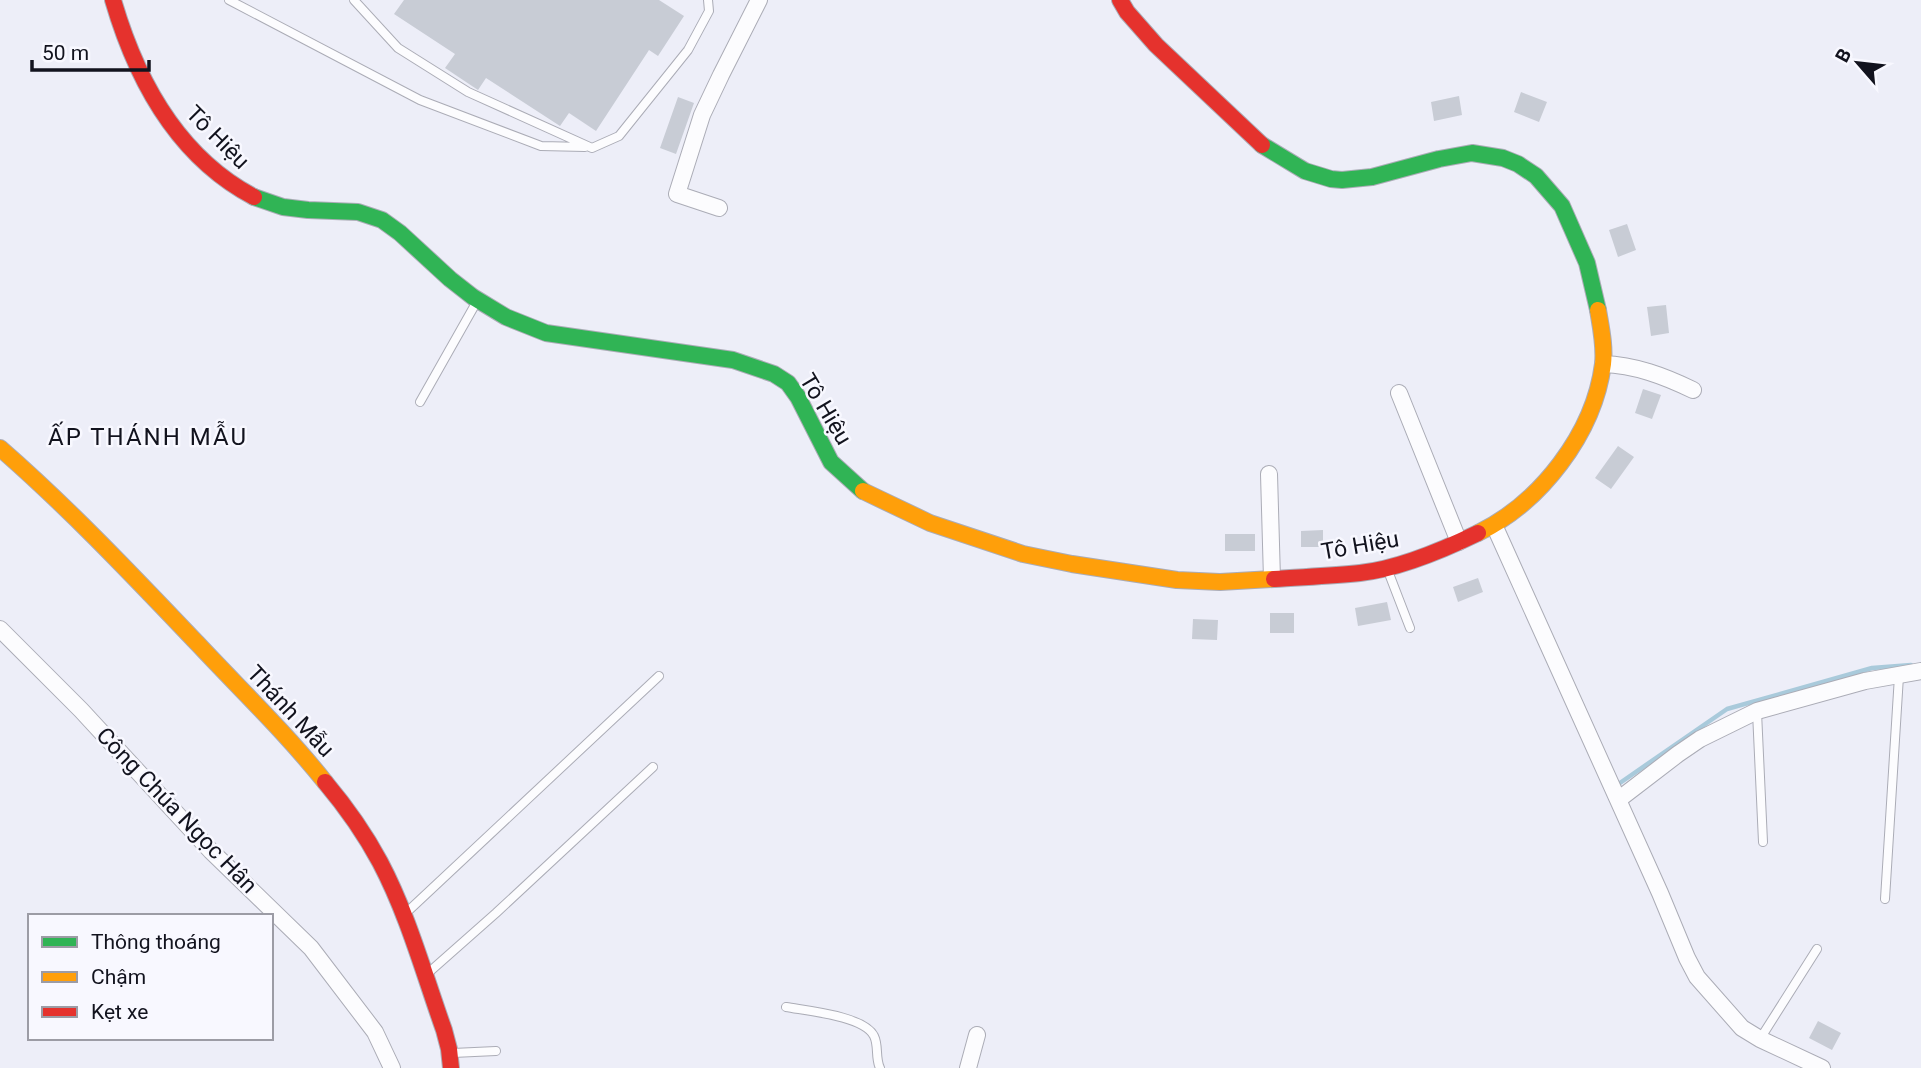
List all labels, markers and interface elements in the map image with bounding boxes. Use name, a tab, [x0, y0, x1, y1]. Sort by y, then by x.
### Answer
scale bar	[32, 28, 149, 72]
north arrow	[1823, 28, 1893, 98]
text: 50 m	[42, 41, 89, 65]
text: B	[1830, 44, 1856, 66]
street label: Tô Hiệu	[180, 100, 255, 175]
street label: Tô Hiệu	[794, 369, 857, 450]
district label: ẤP THÁNH MẪU	[48, 420, 248, 451]
street label: Tô Hiệu	[1319, 525, 1401, 566]
street label: Thánh Mẫu	[241, 660, 340, 763]
street label: Công Chúa Ngọc Hân	[91, 722, 263, 899]
legend	[28, 914, 273, 1040]
text: Thông thoáng	[91, 930, 221, 954]
text: Chậm	[91, 965, 146, 989]
text: Kẹt xe	[91, 1000, 148, 1024]

